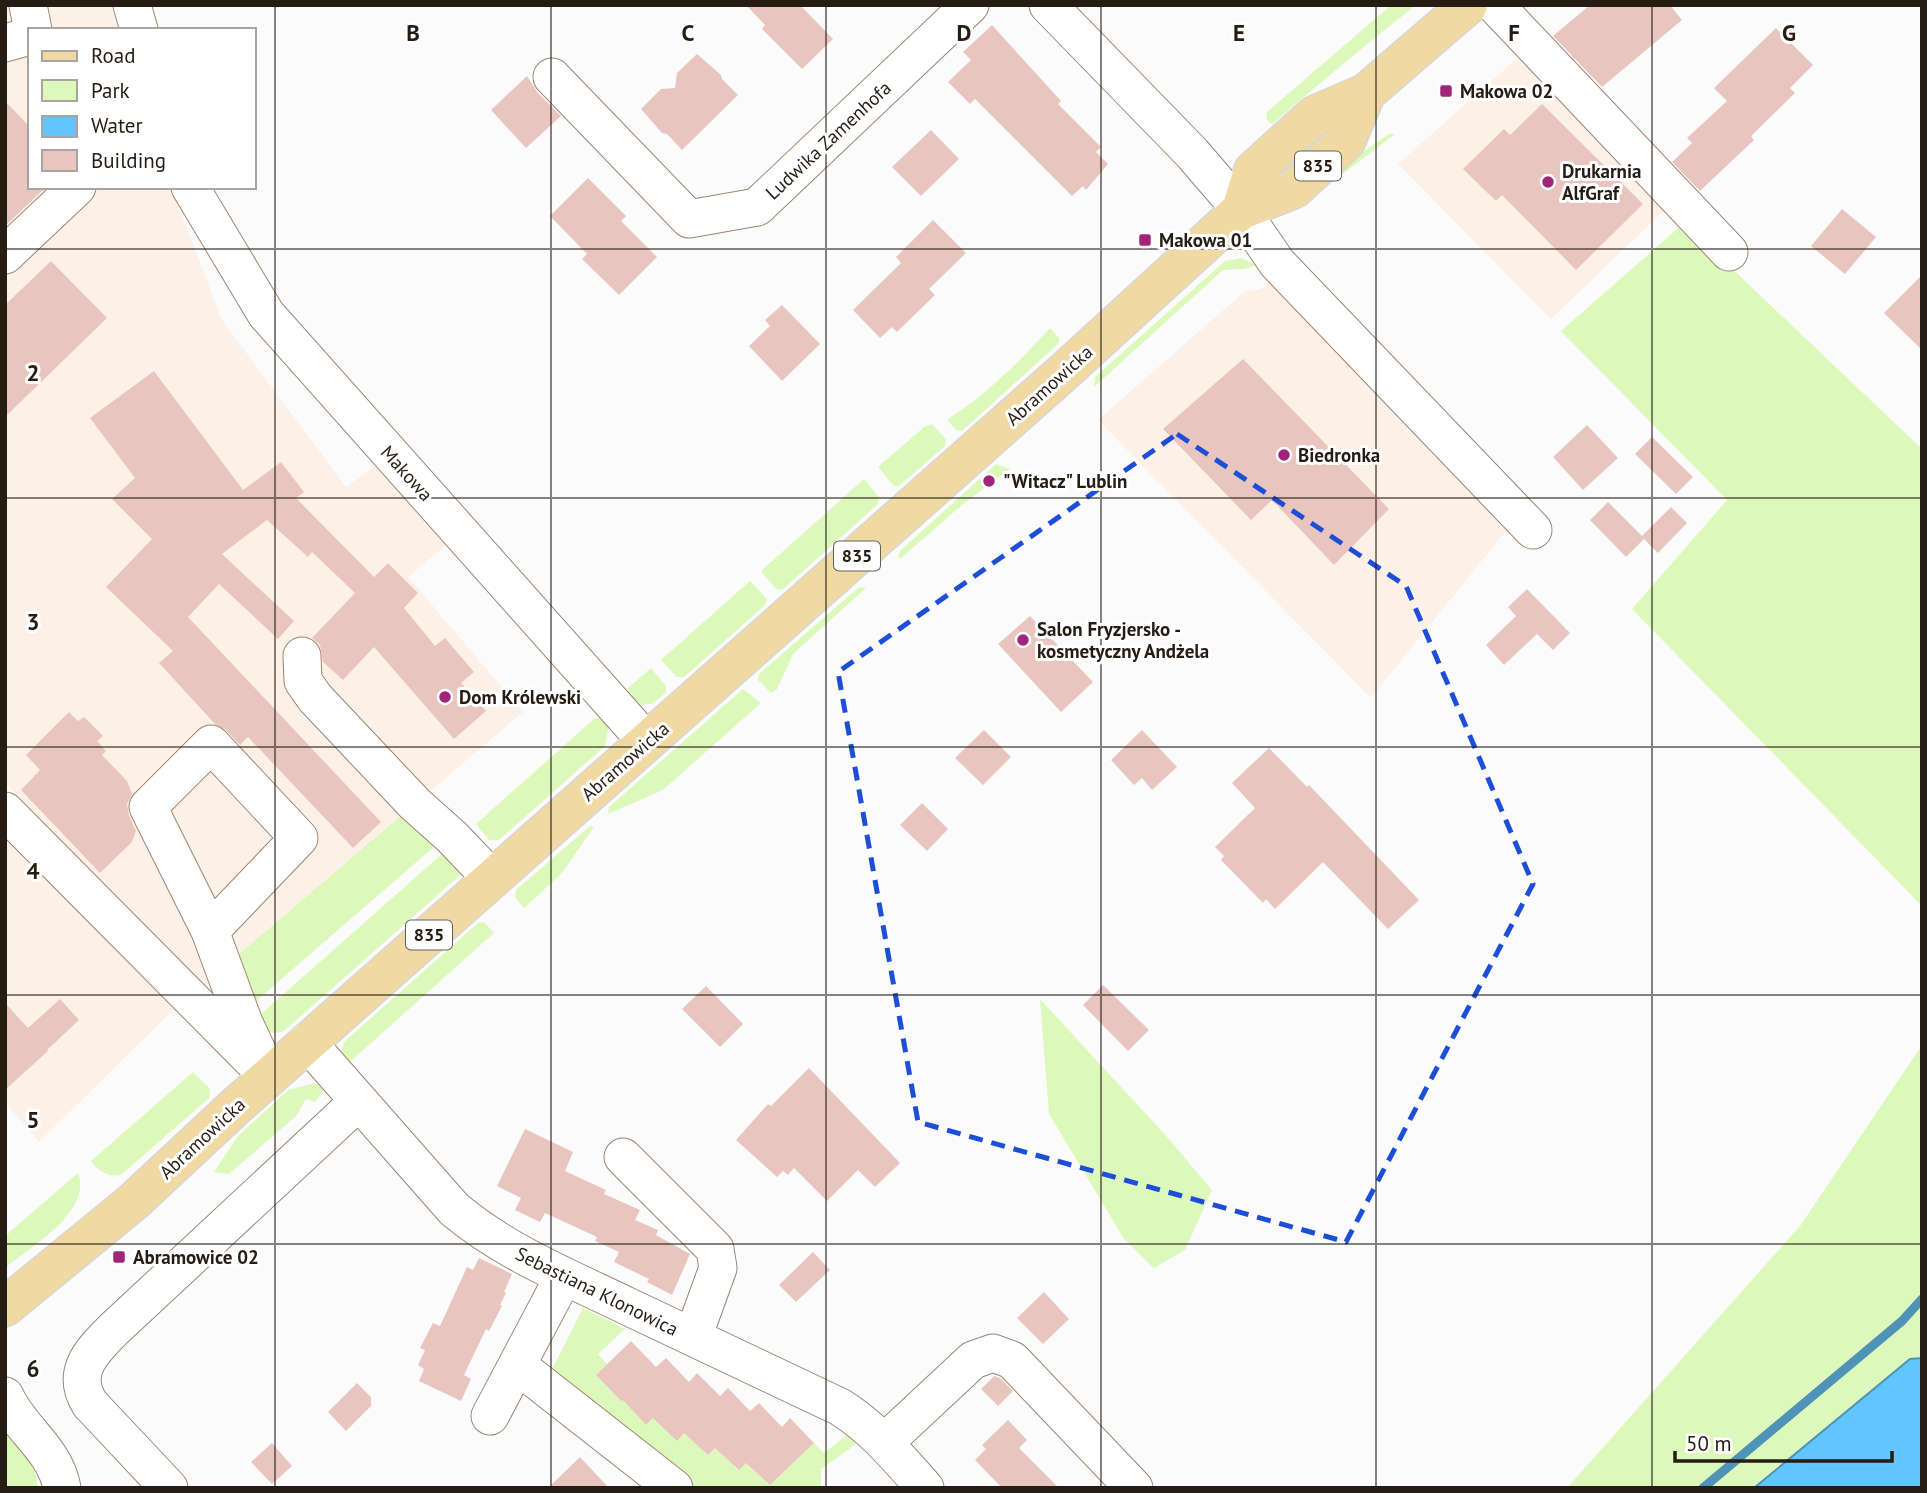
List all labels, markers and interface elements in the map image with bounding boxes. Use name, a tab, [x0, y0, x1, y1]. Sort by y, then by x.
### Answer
text: B	[406, 18, 420, 47]
text: C	[682, 18, 695, 47]
text: D	[957, 18, 971, 47]
text: E	[1233, 18, 1245, 47]
text: F	[1508, 18, 1520, 47]
text: G	[1782, 18, 1796, 47]
legend	[28, 28, 256, 189]
text: Road	[91, 42, 135, 69]
street label: Ludwika Zamenhofa	[760, 76, 896, 204]
text: Park	[91, 77, 130, 104]
place label: Makowa 02	[1460, 79, 1553, 103]
marker: Makowa 02	[1438, 83, 1454, 99]
text: Water	[91, 112, 143, 139]
text: Building	[91, 147, 166, 174]
road number: 835	[1295, 152, 1341, 181]
place label: Drukarnia AlfGraf	[1562, 159, 1642, 205]
marker: Drukarnia AlfGraf	[1540, 174, 1556, 190]
place label: Makowa 01	[1159, 228, 1252, 252]
marker: Makowa 01	[1137, 232, 1153, 248]
street label: Abramowicka	[1001, 340, 1097, 430]
text: 2	[26, 358, 40, 387]
street label: Makowa	[376, 440, 438, 506]
place label: Biedronka	[1298, 443, 1380, 467]
marker: Biedronka	[1276, 447, 1292, 463]
place label: "Witacz" Lublin	[1003, 469, 1127, 493]
marker: "Witacz" Lublin	[981, 473, 997, 489]
road number: 835	[834, 542, 880, 570]
text: 3	[26, 607, 40, 636]
place label: Salon Fryzjersko - kosmetyczny Andżela	[1037, 617, 1209, 663]
marker: Salon Fryzjersko - kosmetyczny Andżela	[1015, 632, 1031, 648]
place label: Dom Królewski	[459, 685, 581, 709]
marker: Dom Królewski	[437, 689, 453, 705]
street label: Abramowicka	[576, 716, 674, 806]
text: 4	[26, 856, 40, 885]
road number: 835	[406, 920, 452, 950]
street label: Abramowicka	[154, 1092, 250, 1184]
text: 5	[26, 1105, 40, 1134]
street label: Sebastiana Klonowica	[512, 1241, 682, 1341]
place label: Abramowice 02	[133, 1245, 259, 1269]
marker: Abramowice 02	[111, 1249, 127, 1265]
text: 6	[26, 1354, 40, 1383]
scale bar	[1675, 1420, 1892, 1464]
text: 50 m	[1686, 1430, 1732, 1457]

